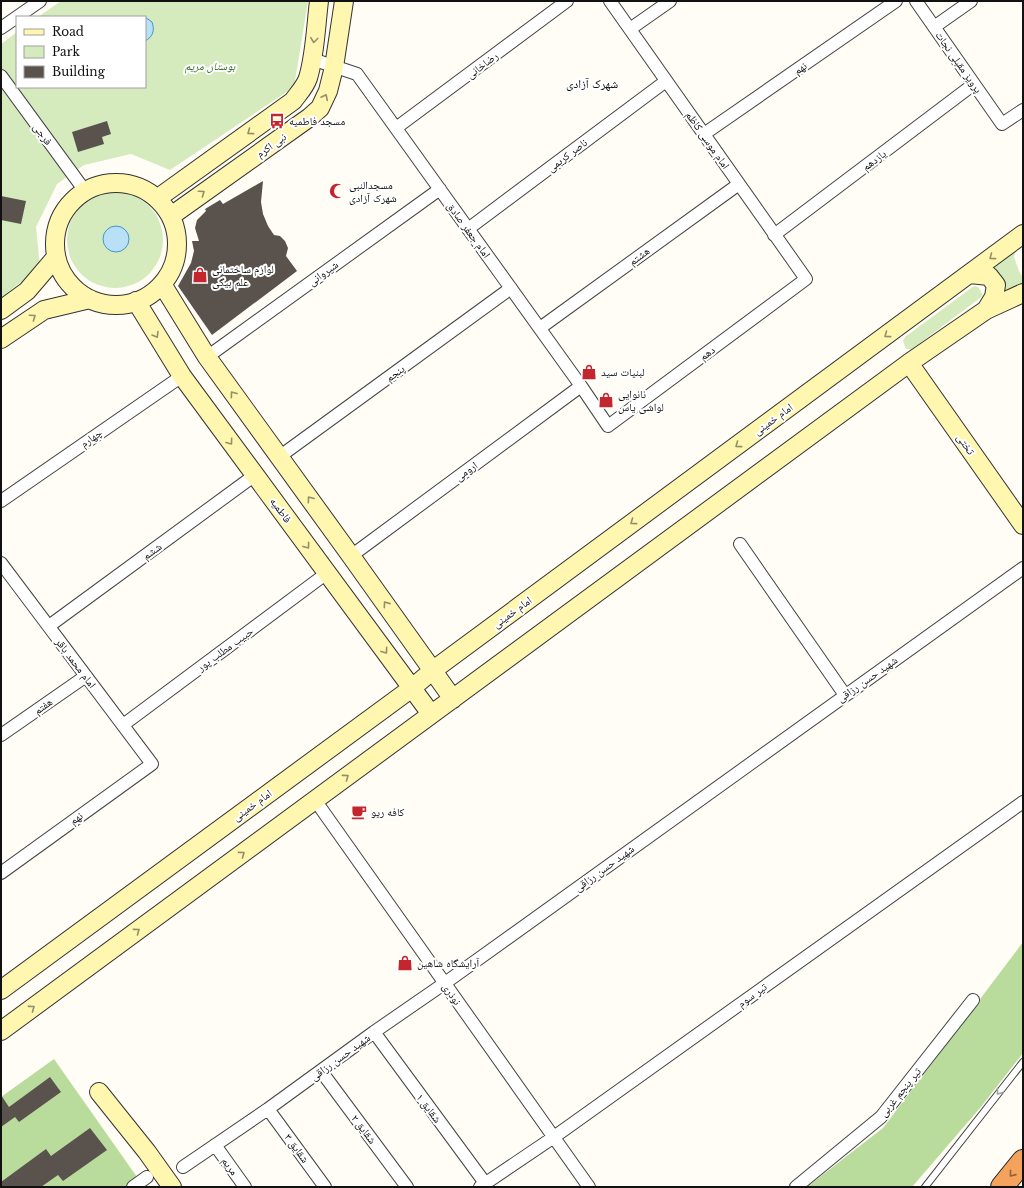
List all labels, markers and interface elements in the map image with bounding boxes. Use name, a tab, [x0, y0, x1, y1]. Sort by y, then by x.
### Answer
legend	[16, 16, 146, 88]
text: Road	[52, 24, 84, 39]
street label: پرویز مقبلی نجات	[932, 28, 986, 96]
one-way arrow	[310, 37, 319, 43]
text: Park	[52, 44, 80, 59]
street label: رضاخانی	[463, 49, 501, 81]
park label: بوستان مریم	[185, 59, 236, 74]
street label: نهم	[791, 59, 810, 78]
text: Building	[52, 64, 106, 79]
district label: شهرک آزادی	[566, 76, 618, 91]
one-way arrow	[321, 93, 328, 101]
street label: امام موسی کاظم	[682, 108, 733, 172]
bus stop icon: مسجد فاطمیه	[268, 112, 286, 130]
place label: مسجد فاطمیه	[289, 114, 345, 128]
street label: فرجی	[30, 120, 56, 148]
one-way arrow	[247, 127, 254, 134]
street label: نبی اکرم	[253, 130, 289, 160]
street label: ناصر کریمی	[544, 135, 590, 175]
street label: یازدهم	[859, 146, 890, 174]
place label: مسجدالنبی شهرک آزادی	[349, 178, 397, 205]
mosque icon: مسجدالنبی شهرک آزادی	[328, 182, 346, 200]
one-way arrow	[198, 191, 205, 198]
street label: امام جعفر صادق	[444, 199, 494, 261]
street label: هشتم	[626, 243, 653, 269]
one-way arrow	[989, 252, 996, 259]
street label: شیروانی	[305, 257, 341, 289]
place label: لوازم ساختمانی علم بیگی	[212, 262, 274, 290]
shop icon: لوازم ساختمانی علم بیگی	[191, 266, 209, 284]
one-way arrow	[29, 314, 36, 322]
one-way arrow	[885, 330, 892, 337]
one-way arrow	[152, 331, 159, 338]
street label: دهم	[696, 342, 719, 364]
street label: پنجم	[383, 361, 408, 385]
shop icon: لبنیات سید	[580, 363, 598, 381]
place label: لبنیات سید	[601, 365, 645, 379]
place label: نانوایی لواشی یاس	[618, 387, 664, 414]
one-way arrow	[231, 391, 238, 398]
shop icon: نانوایی لواشی یاس	[597, 391, 615, 409]
street label: امام خمینی	[751, 400, 795, 438]
street label: چهارم	[77, 425, 105, 451]
street label: تختی	[954, 431, 979, 458]
one-way arrow	[225, 437, 232, 444]
one-way arrow	[735, 440, 742, 447]
street label: ارومی	[452, 458, 480, 484]
street label: فاطمیه	[267, 495, 295, 526]
one-way arrow	[307, 496, 314, 503]
one-way arrow	[630, 517, 637, 525]
street label: ششم	[140, 539, 165, 563]
one-way arrow	[303, 542, 310, 549]
street label: امام خمینی	[490, 593, 534, 631]
one-way arrow	[384, 602, 391, 609]
street label: حبیب مطلب پور	[193, 624, 256, 675]
street label: امام محمد باقر	[52, 634, 99, 691]
one-way arrow	[380, 646, 387, 653]
street label: شهید حسن رزاقی	[834, 653, 900, 705]
street label: هفتم	[31, 694, 56, 718]
one-way arrow	[342, 775, 349, 782]
street label: امام خمینی	[230, 786, 274, 824]
cafe icon: کافه ریو	[350, 803, 368, 821]
place label: کافه ریو	[371, 805, 405, 819]
street label: نهم	[67, 809, 86, 828]
street label: شهید حسن رزاقی	[571, 841, 637, 895]
one-way arrow	[237, 852, 244, 859]
one-way arrow	[133, 928, 140, 936]
shop icon: آرایشگاه شاهین	[396, 954, 414, 972]
place label: آرایشگاه شاهین	[417, 956, 479, 970]
street label: تیر سوم	[734, 979, 770, 1010]
street label: نوذری	[439, 980, 465, 1008]
one-way arrow	[28, 1006, 35, 1013]
street label: شهید حسن رزاقی	[307, 1030, 373, 1084]
street label: تیر پنجم غربی	[876, 1064, 925, 1120]
one-way arrow	[997, 1088, 1004, 1095]
street label: شقایق ۱	[413, 1091, 445, 1125]
street label: شقایق ۲	[348, 1112, 380, 1146]
street label: شقایق ۳	[282, 1130, 312, 1166]
street label: مریم	[218, 1154, 241, 1178]
one-way arrow	[1010, 1169, 1017, 1176]

